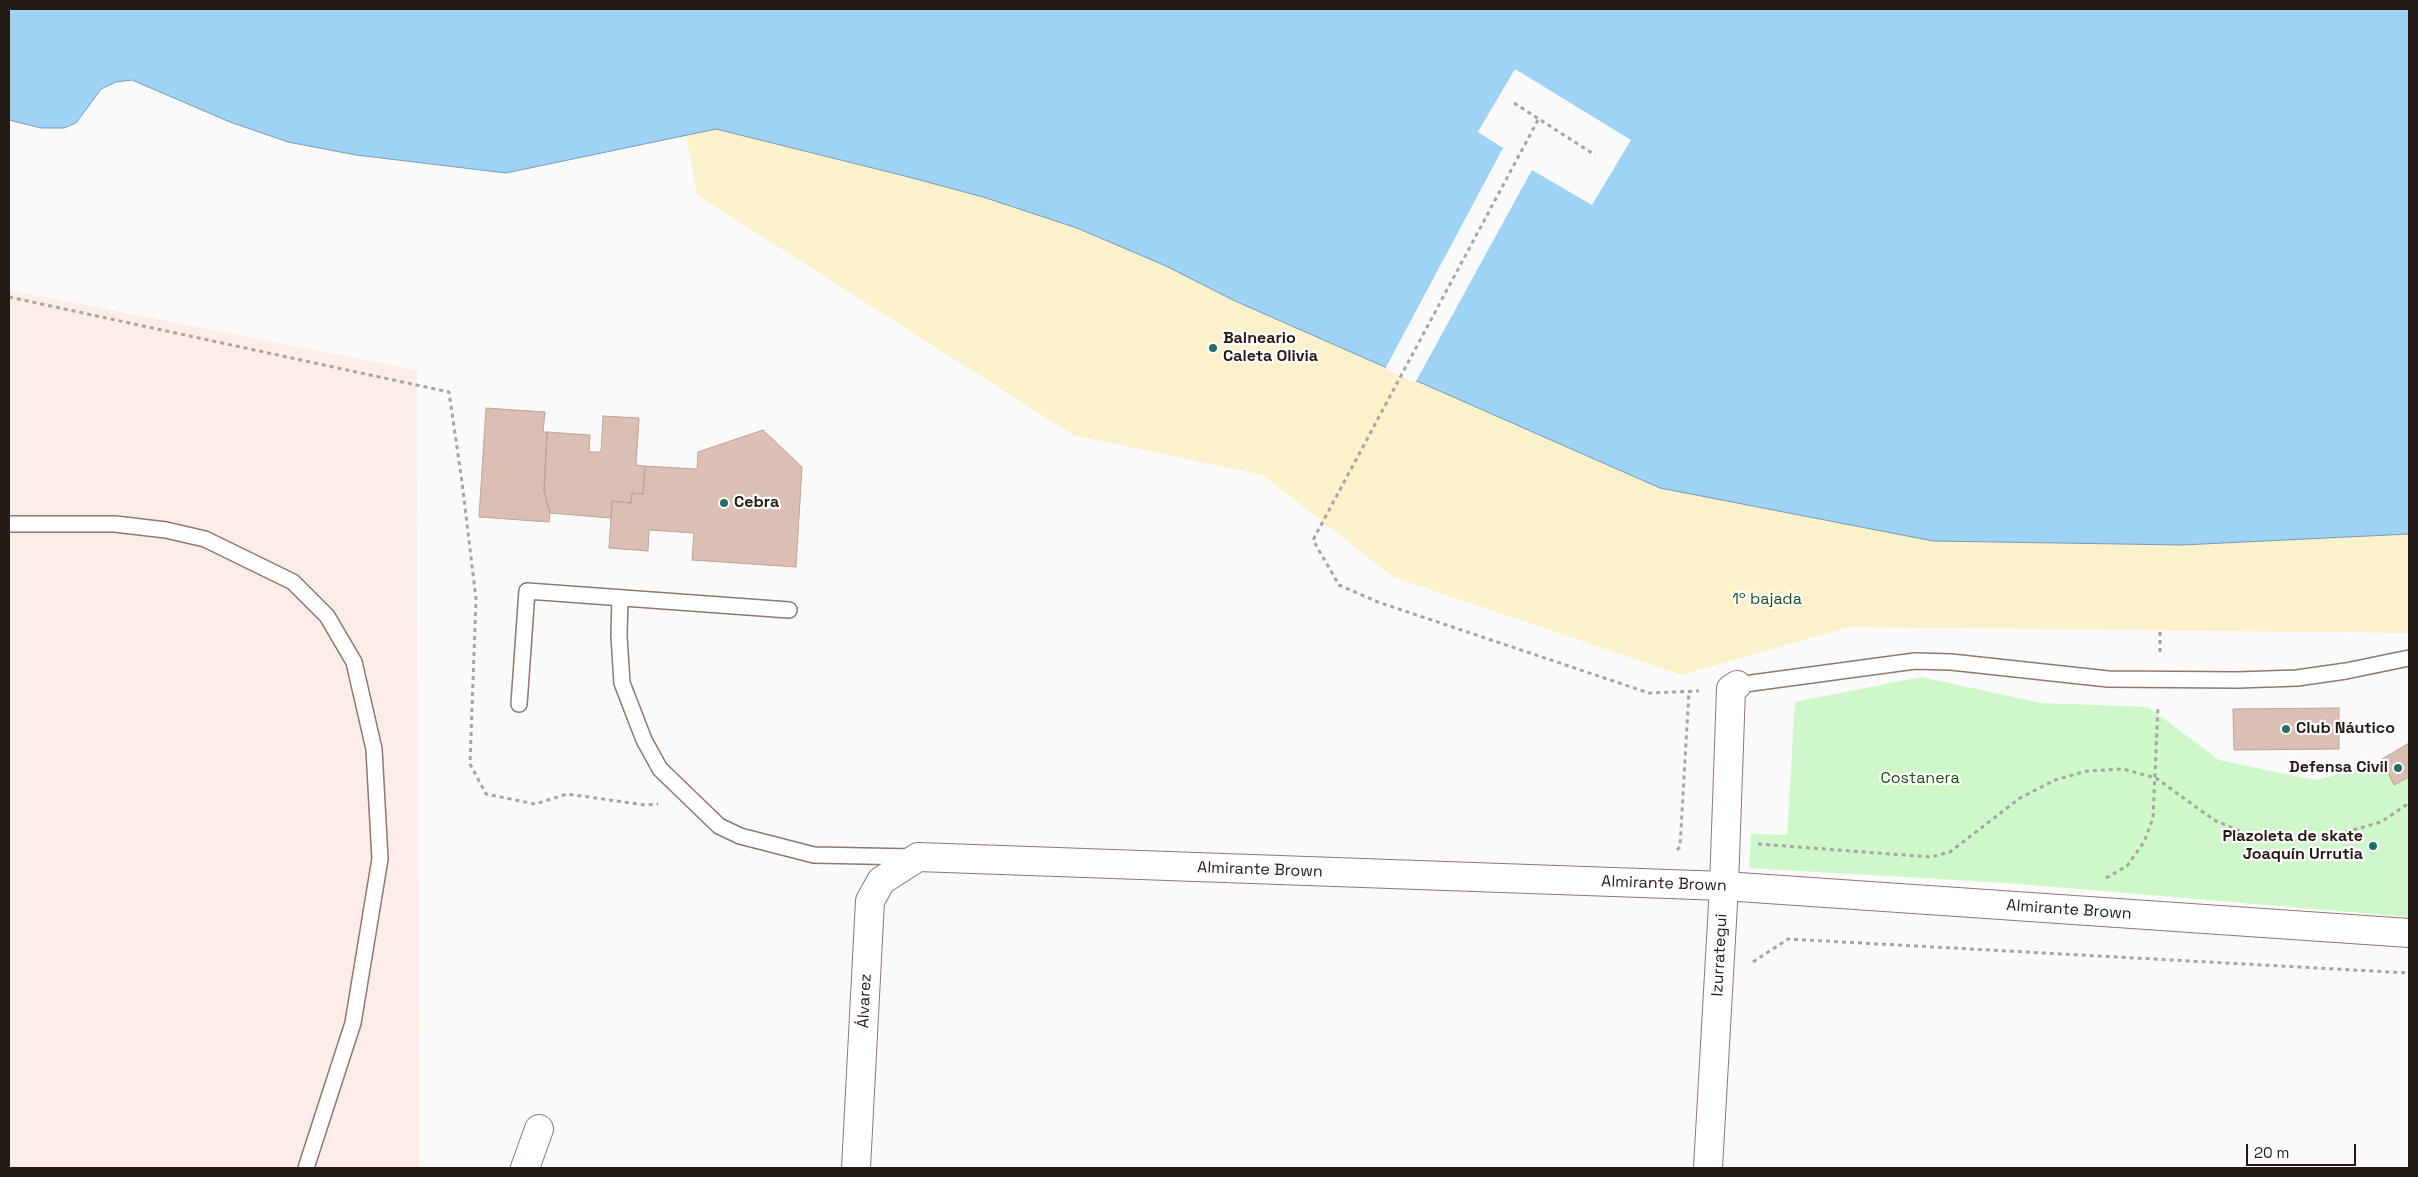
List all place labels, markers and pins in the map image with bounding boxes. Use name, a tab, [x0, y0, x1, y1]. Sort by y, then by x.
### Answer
place label: Balneario Caleta Olivia	[1223, 329, 1318, 367]
marker: Balneario Caleta Olivia	[1207, 342, 1219, 354]
place label: Cebra	[734, 493, 779, 513]
marker: Cebra	[718, 497, 730, 509]
place label: Club Náutico	[2296, 719, 2395, 739]
marker: Club Náutico	[2280, 723, 2292, 735]
place label: Defensa Civil	[2289, 758, 2388, 778]
marker: Defensa Civil	[2392, 762, 2404, 774]
place label: Plazoleta de skate Joaquín Urrutia	[2222, 827, 2363, 865]
marker: Plazoleta de skate Joaquín Urrutia	[2367, 840, 2379, 852]

